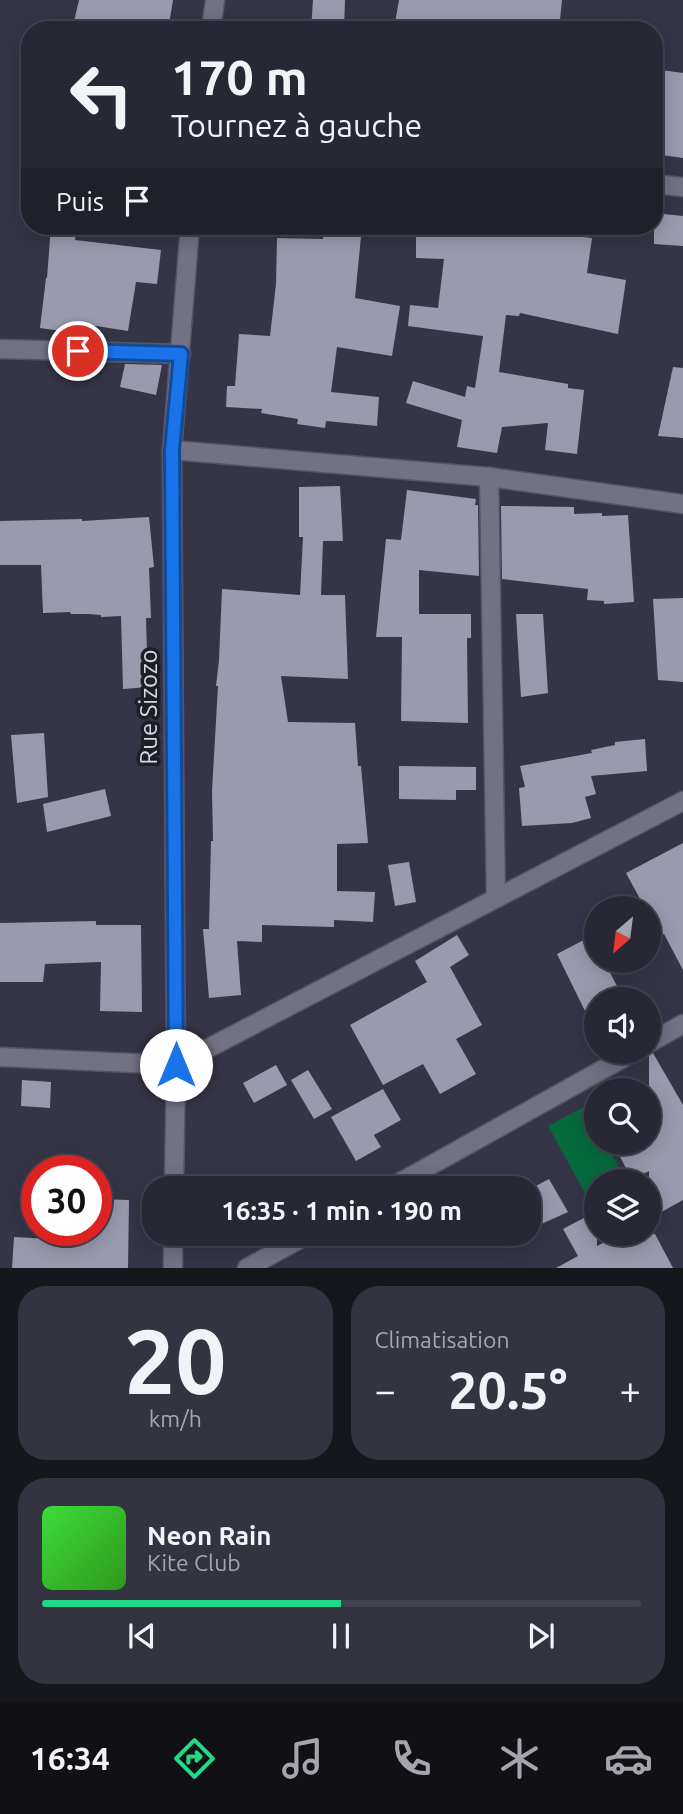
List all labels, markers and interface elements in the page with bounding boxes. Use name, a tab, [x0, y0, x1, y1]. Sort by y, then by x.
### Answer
icon: left	[56, 49, 147, 140]
text: 170 m	[171, 49, 308, 104]
text: Tournez à gauche	[171, 107, 422, 143]
icon: arrive	[118, 182, 156, 220]
text: Puis	[56, 187, 104, 216]
pin	[48, 321, 108, 381]
icon: arrive	[59, 332, 97, 370]
street label: Rue Sizozo	[135, 649, 162, 765]
north arrow	[584, 896, 662, 973]
map controls	[584, 896, 661, 1246]
button: sound	[584, 987, 661, 1064]
position arrow	[139, 1028, 213, 1102]
button: search	[584, 1078, 661, 1155]
speed limit sign: 30	[21, 1155, 112, 1246]
button: layers	[584, 1169, 661, 1246]
text: 16:35 · 1 min · 190 m	[221, 1196, 462, 1225]
text: 20	[124, 1309, 227, 1411]
text: Climatisation	[375, 1327, 510, 1352]
text: 20.5°	[448, 1361, 567, 1419]
text: −	[375, 1369, 396, 1411]
text: +	[620, 1369, 641, 1411]
text: km/h	[149, 1406, 202, 1431]
text: Neon Rain	[147, 1521, 272, 1550]
text: Kite Club	[147, 1550, 241, 1575]
icon: previous	[123, 1617, 161, 1655]
icon: pause	[322, 1617, 360, 1655]
icon: next	[522, 1617, 560, 1655]
icon: directions	[170, 1734, 219, 1783]
icon: music	[278, 1734, 327, 1783]
icon: phone	[387, 1734, 436, 1783]
icon: climate	[495, 1734, 544, 1783]
icon: car	[604, 1734, 653, 1783]
text: 16:34	[30, 1740, 110, 1776]

